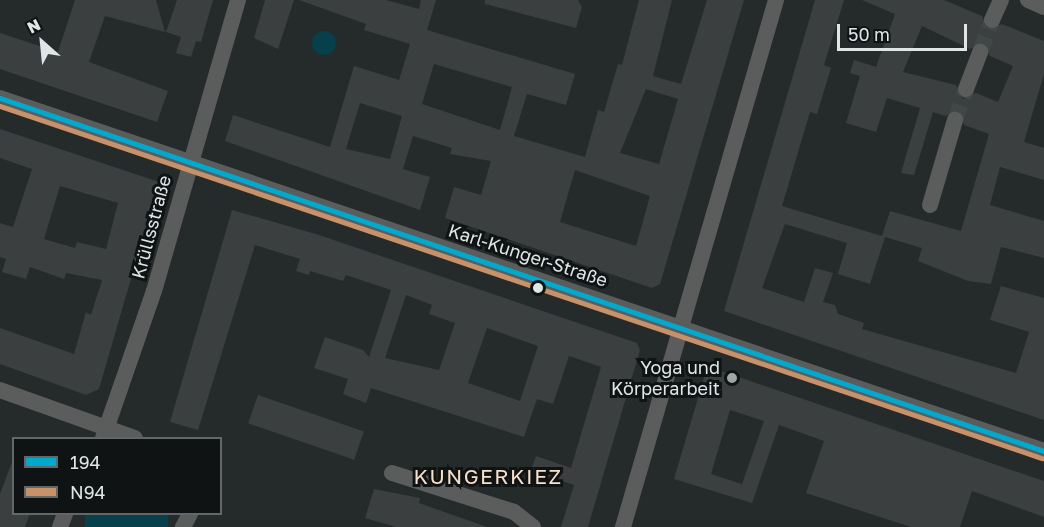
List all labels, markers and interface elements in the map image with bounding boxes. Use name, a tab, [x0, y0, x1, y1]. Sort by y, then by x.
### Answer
north arrow	[12, 12, 72, 72]
scale bar	[840, 12, 970, 50]
text: N	[24, 14, 44, 38]
text: 50 m	[848, 23, 890, 45]
street label: Krüllsstraße	[127, 173, 175, 281]
street label: Karl-Kunger-Straße	[446, 219, 610, 291]
unlabelled marker	[532, 282, 544, 294]
place label: Yoga und Körperarbeit	[611, 357, 720, 400]
marker: Yoga und Körperarbeit	[725, 371, 739, 385]
legend	[12, 437, 222, 515]
text: 194	[70, 451, 101, 473]
district label: KUNGERKIEZ	[413, 463, 563, 489]
text: N94	[70, 481, 106, 503]

